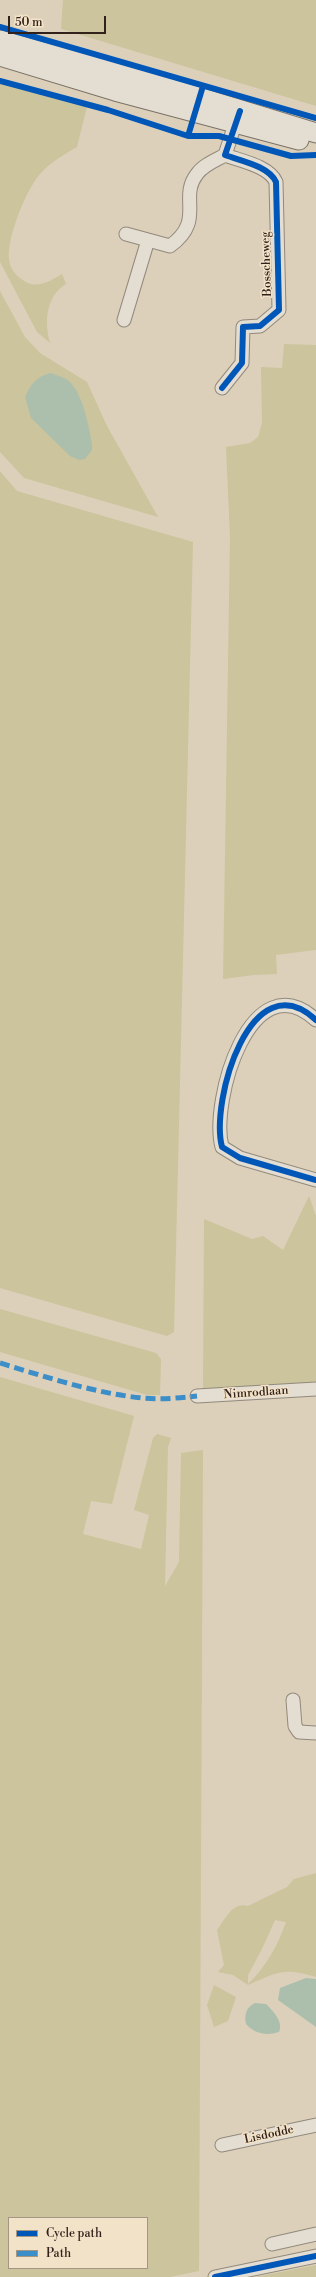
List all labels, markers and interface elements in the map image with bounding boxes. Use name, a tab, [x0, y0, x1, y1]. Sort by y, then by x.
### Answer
scale bar	[10, 8, 108, 34]
text: 50 m	[15, 15, 43, 30]
street label: Bosscheweg	[259, 231, 275, 297]
street label: Nimrodlaan	[223, 1384, 289, 1402]
street label: Lisdodde	[243, 2123, 295, 2147]
legend	[8, 2217, 148, 2269]
text: Cycle path	[46, 2226, 102, 2241]
text: Path	[46, 2246, 71, 2261]

